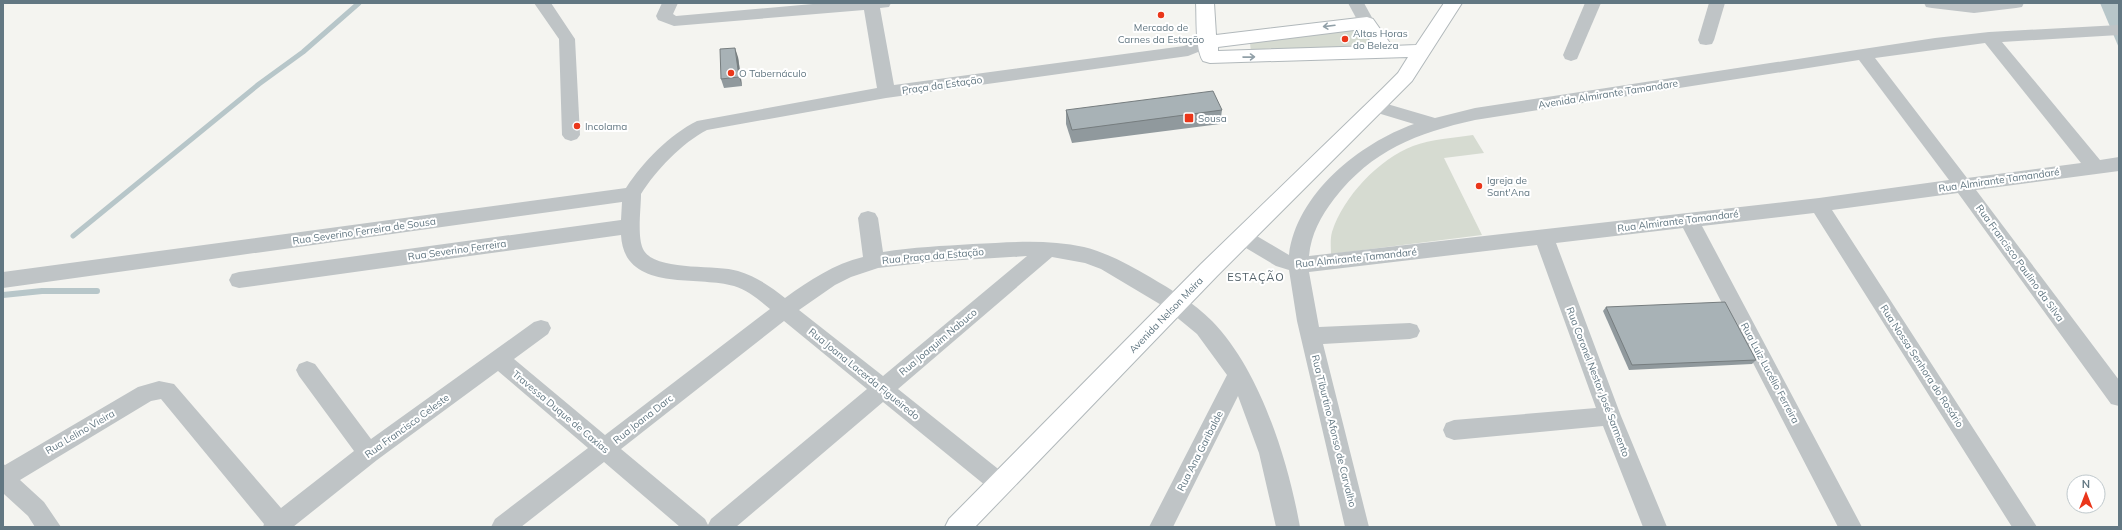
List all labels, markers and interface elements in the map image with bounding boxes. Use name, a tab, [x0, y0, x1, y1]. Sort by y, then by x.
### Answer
marker: Mercado de Carnes da Estação	[1156, 10, 1166, 20]
place label: Mercado de Carnes da Estação	[1118, 21, 1205, 46]
one-way arrow	[1323, 22, 1336, 30]
place label: Altas Horas do Beleza	[1353, 27, 1408, 52]
marker: Altas Horas do Beleza	[1340, 34, 1350, 44]
one-way arrow	[1242, 53, 1255, 61]
place label: O Tabernáculo	[739, 67, 807, 80]
marker: O Tabernáculo	[726, 68, 736, 78]
street label: Praça da Estação	[901, 73, 983, 97]
street label: Avenida Almirante Tamandare	[1537, 77, 1679, 111]
marker: Sousa	[1183, 112, 1195, 124]
place label: Sousa	[1198, 112, 1227, 125]
place label: Incolama	[585, 120, 627, 133]
marker: Incolama	[572, 121, 582, 131]
street label: Rua Almirante Tamandaré	[1938, 165, 2060, 195]
place label: Igreja de Sant'Ana	[1487, 174, 1530, 199]
marker: Igreja de Sant'Ana	[1474, 181, 1484, 191]
street label: Rua Francisco Paulino da Silva	[1973, 202, 2067, 324]
street label: Rua Almirante Tamandaré	[1617, 207, 1739, 235]
street label: Rua Severino Ferreira de Sousa	[292, 215, 436, 247]
street label: Rua Severino Ferreira	[407, 237, 507, 263]
street label: Rua Praça da Estação	[881, 245, 985, 267]
street label: Rua Almirante Tamandaré	[1295, 245, 1417, 271]
district label: ESTAÇÃO	[1227, 270, 1285, 284]
street label: Avenida Nelson Meira	[1126, 274, 1206, 356]
street label: Rua Nossa Senhora do Rosário	[1877, 302, 1967, 430]
street label: Rua Joaquim Nabuco	[896, 305, 980, 378]
street label: Rua Coronel Nestor José Sarmento	[1563, 305, 1633, 459]
street label: Rua Luiz Lucélio Ferreira	[1738, 320, 1802, 426]
street label: Rua Joana Lacerda Figueiredo	[806, 325, 922, 423]
street label: Rua Tiburtino Afonso de Carvalho	[1309, 353, 1359, 509]
street label: Travessa Duque de Caxias	[510, 368, 612, 456]
street label: Rua Francisco Celeste	[362, 391, 452, 461]
street label: Rua Joana Darc	[610, 391, 676, 447]
street label: Rua Lelino Vieira	[43, 407, 117, 457]
street label: Rua Ana Garibalde	[1174, 409, 1226, 493]
north arrow	[2066, 474, 2106, 514]
text: N	[2082, 477, 2090, 491]

